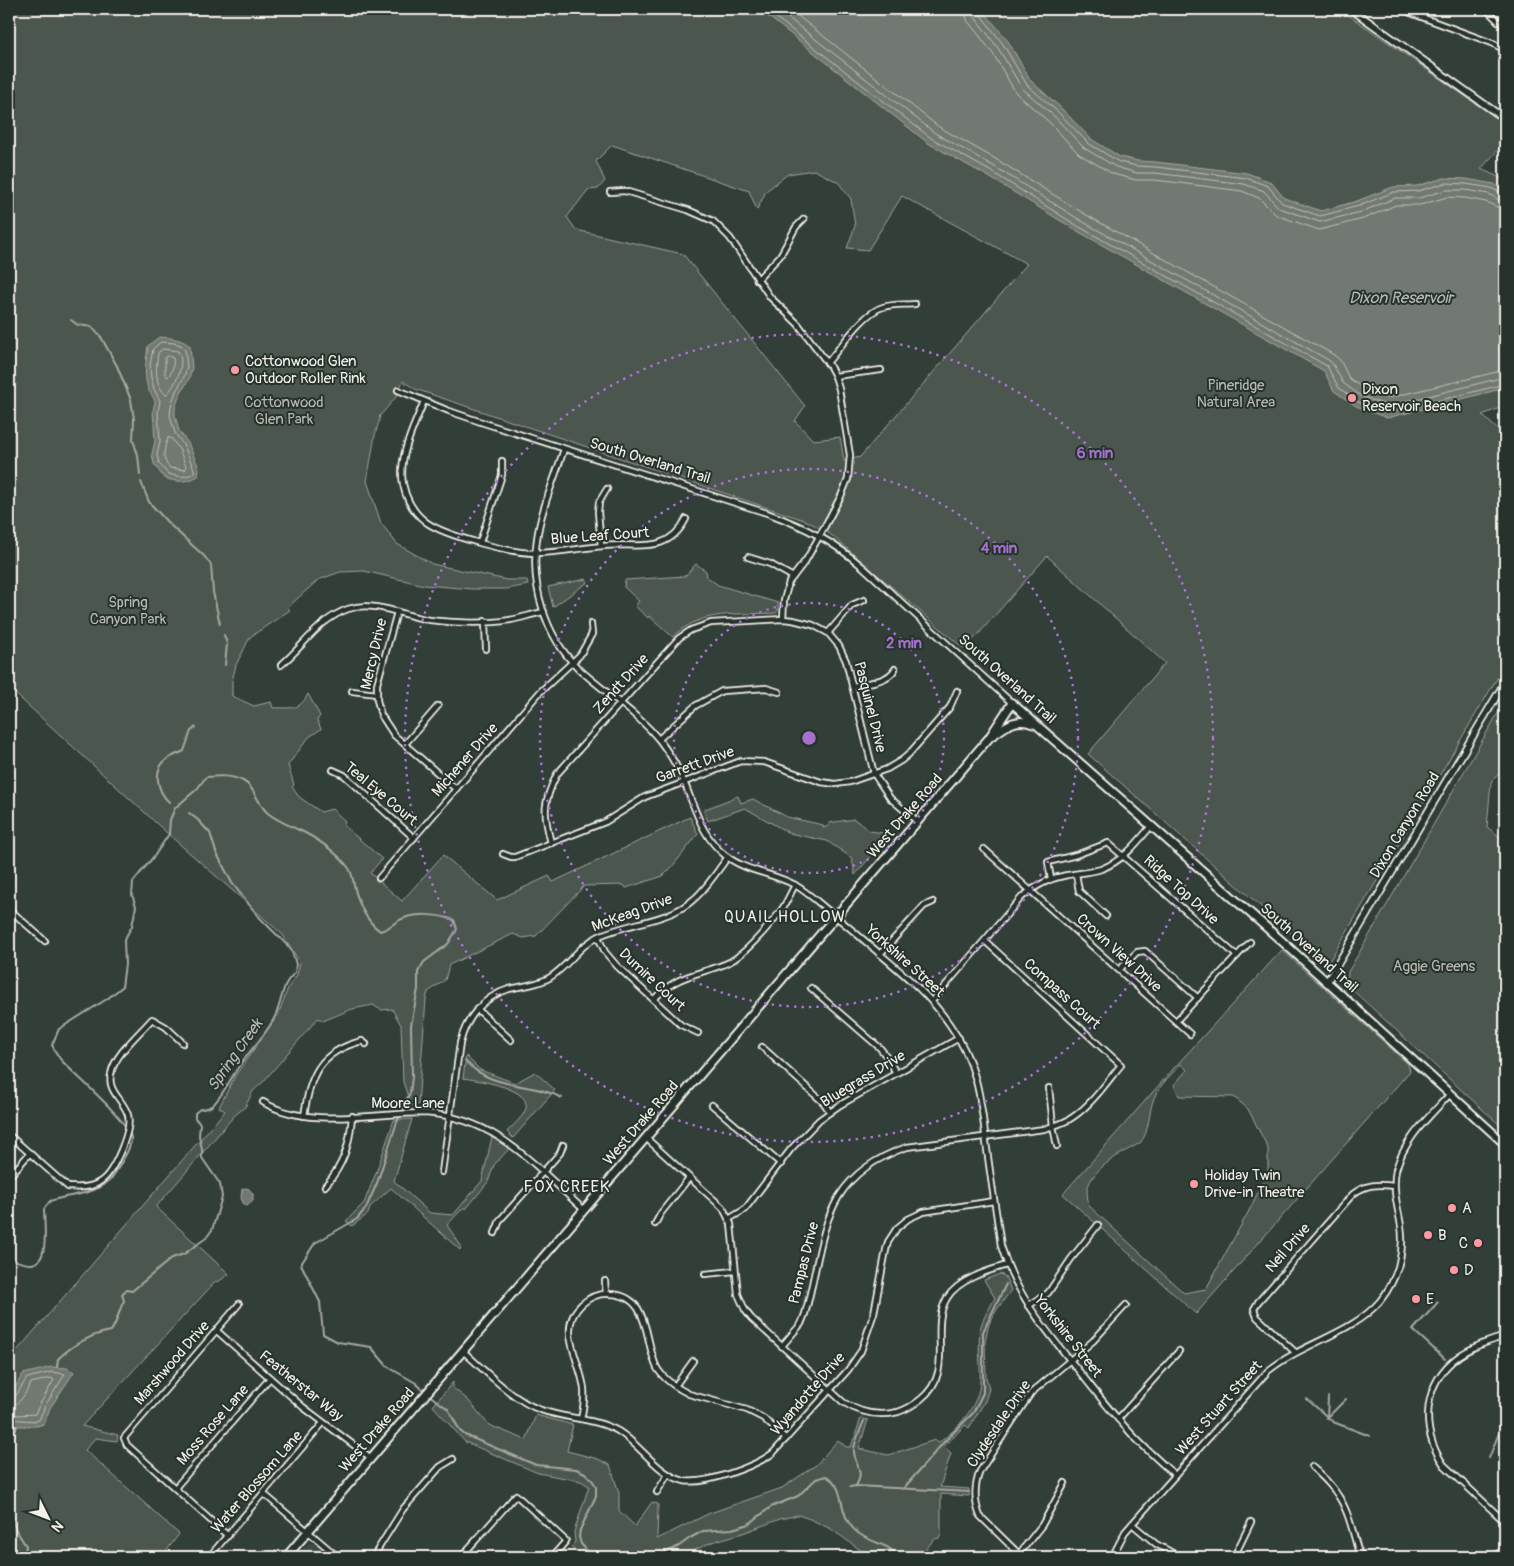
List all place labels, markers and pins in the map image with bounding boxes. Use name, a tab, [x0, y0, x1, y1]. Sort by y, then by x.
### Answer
place label: Cottonwood Glen Outdoor Roller Rink	[245, 352, 366, 388]
marker: Cottonwood Glen Outdoor Roller Rink	[229, 364, 241, 376]
place label: Dixon Reservoir Beach	[1362, 380, 1461, 416]
marker: Dixon Reservoir Beach	[1346, 392, 1358, 404]
centre of rings	[800, 729, 818, 747]
place label: Holiday Twin Drive-in Theatre	[1204, 1166, 1305, 1202]
marker: Holiday Twin Drive-in Theatre	[1188, 1178, 1200, 1190]
place label: A	[1462, 1199, 1472, 1218]
marker: A	[1446, 1202, 1458, 1214]
place label: B	[1438, 1226, 1447, 1245]
marker: B	[1422, 1229, 1434, 1241]
place label: C	[1459, 1234, 1468, 1253]
marker: C	[1472, 1237, 1484, 1249]
place label: D	[1464, 1261, 1473, 1280]
marker: D	[1448, 1264, 1460, 1276]
place label: E	[1426, 1290, 1434, 1309]
marker: E	[1410, 1293, 1422, 1305]

